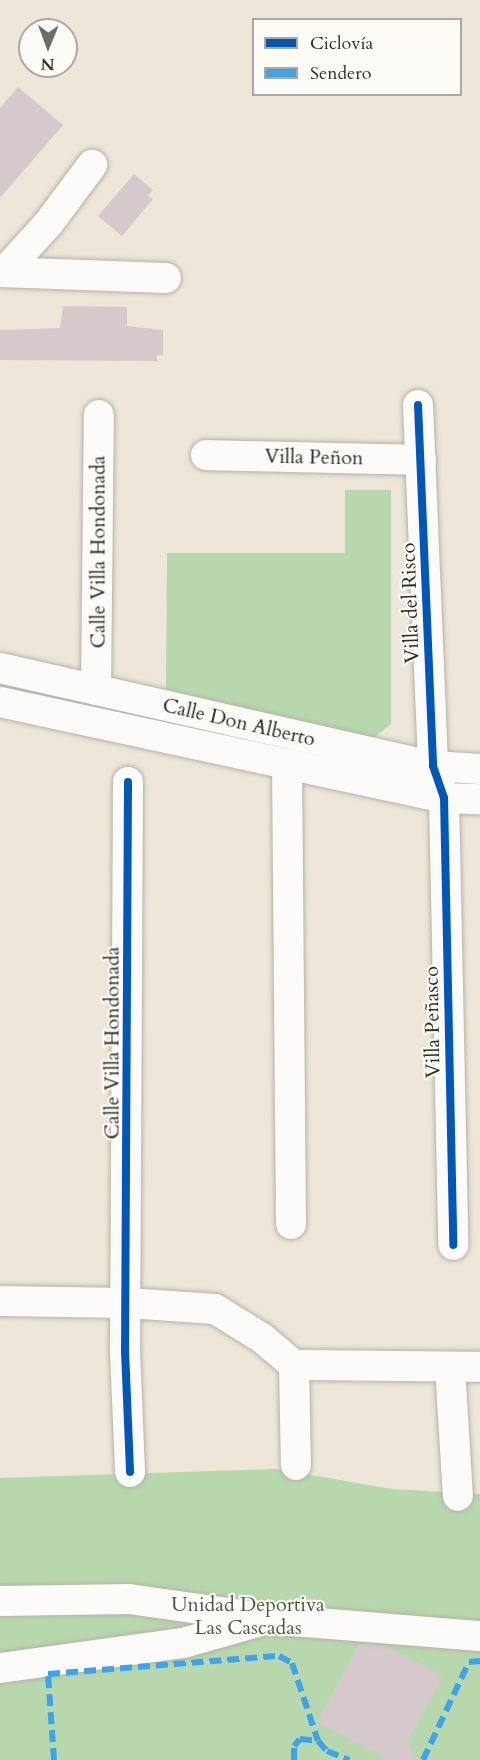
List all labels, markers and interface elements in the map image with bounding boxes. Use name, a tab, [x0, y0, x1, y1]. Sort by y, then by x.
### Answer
north arrow	[18, 18, 78, 78]
legend	[252, 18, 462, 96]
text: Ciclovía	[310, 31, 373, 56]
text: N	[41, 53, 55, 75]
text: Sendero	[310, 61, 371, 86]
street label: Villa Peñon	[264, 444, 364, 470]
street label: Calle Villa Hondonada	[86, 456, 110, 648]
street label: Villa del Risco	[396, 542, 424, 664]
street label: Calle Don Alberto	[160, 693, 318, 751]
street label: Calle Villa Hondonada	[100, 947, 124, 1139]
street label: Villa Peñasco	[419, 966, 445, 1078]
park label: Unidad Deportiva Las Cascadas	[171, 1592, 325, 1639]

